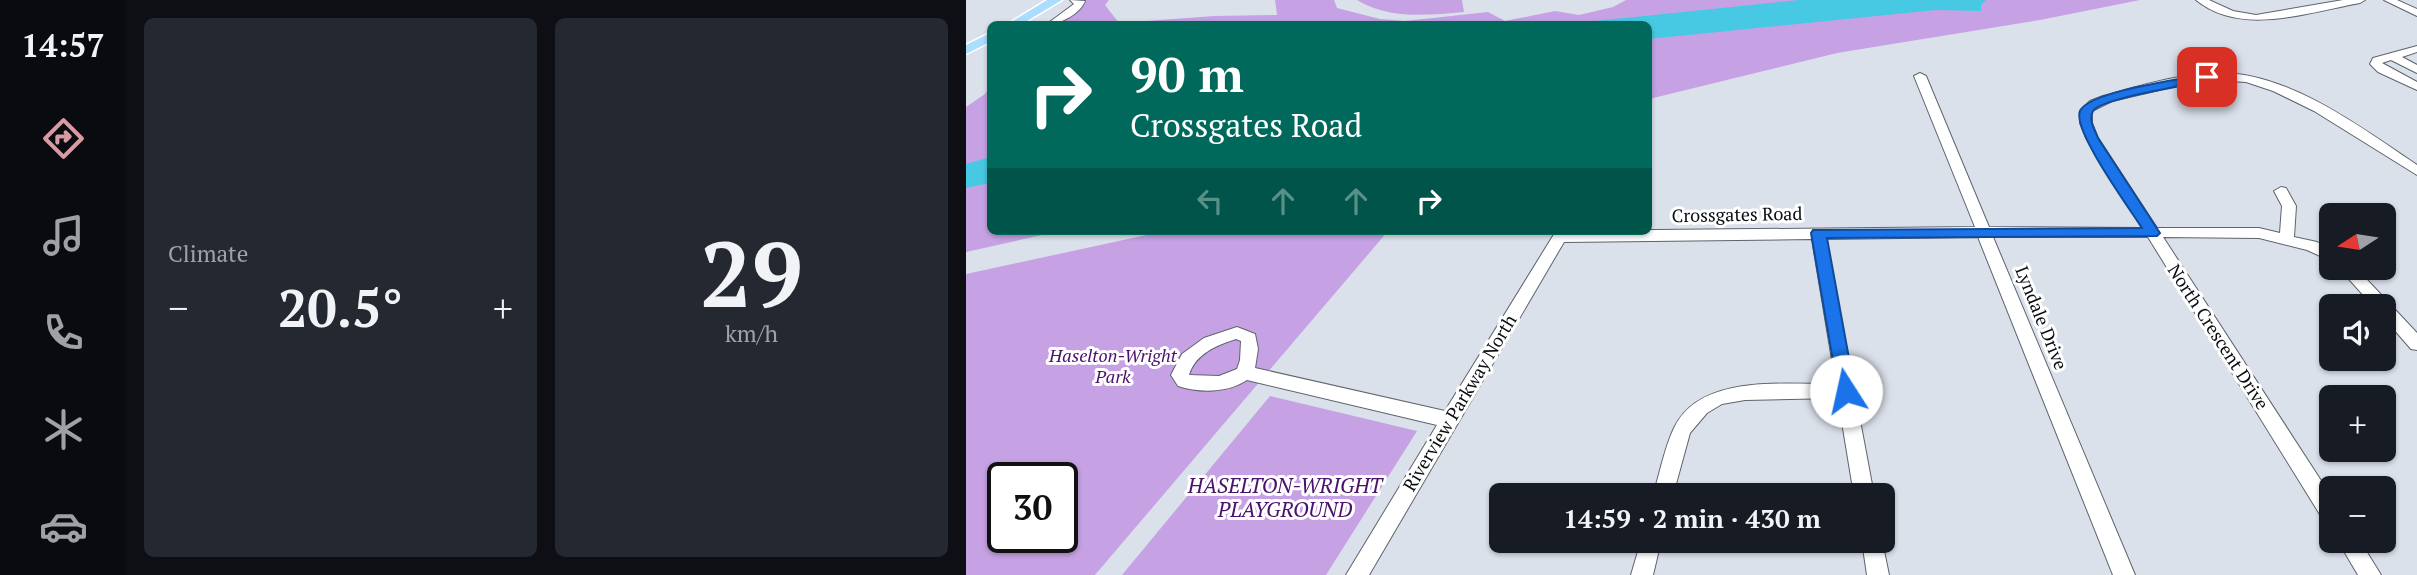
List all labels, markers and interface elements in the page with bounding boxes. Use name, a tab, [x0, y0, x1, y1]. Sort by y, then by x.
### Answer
text: 14:57	[21, 24, 105, 66]
text: 90 m	[1130, 41, 1244, 106]
pin	[2177, 47, 2237, 107]
icon: right	[1015, 49, 1106, 140]
icon: arrive	[2188, 58, 2226, 96]
text: Crossgates Road	[1130, 104, 1362, 146]
icon: directions	[39, 114, 88, 163]
icon: left	[1191, 182, 1229, 220]
icon: ahead	[1264, 182, 1302, 220]
icon: ahead	[1337, 182, 1375, 220]
icon: right	[1410, 182, 1448, 220]
street label: Crossgates Road	[1671, 201, 1803, 227]
north arrow	[2319, 203, 2396, 280]
map controls	[2319, 203, 2396, 553]
icon: music	[39, 211, 88, 260]
text: 29	[700, 212, 803, 333]
text: Climate	[168, 238, 248, 269]
street label: North Crescent Drive	[2163, 259, 2275, 414]
street label: Lyndale Drive	[2010, 262, 2074, 373]
text: 20.5°	[278, 273, 403, 342]
text: −	[168, 283, 188, 333]
text: +	[493, 283, 513, 333]
button: sound	[2319, 294, 2396, 371]
icon: phone	[39, 308, 88, 357]
street label: Riverview Parkway North	[1397, 309, 1522, 495]
text: km/h	[725, 318, 778, 349]
park label: Haselton-Wright Park	[1048, 343, 1178, 388]
position arrow	[1809, 354, 1883, 428]
button: +	[2319, 385, 2396, 462]
icon: climate	[39, 405, 88, 454]
speed limit sign: 30	[987, 462, 1078, 553]
park label: HASELTON-WRIGHT PLAYGROUND	[1187, 471, 1384, 523]
button: −	[2319, 476, 2396, 553]
text: 14:59 · 2 min · 430 m	[1563, 501, 1821, 535]
icon: car	[39, 502, 88, 551]

